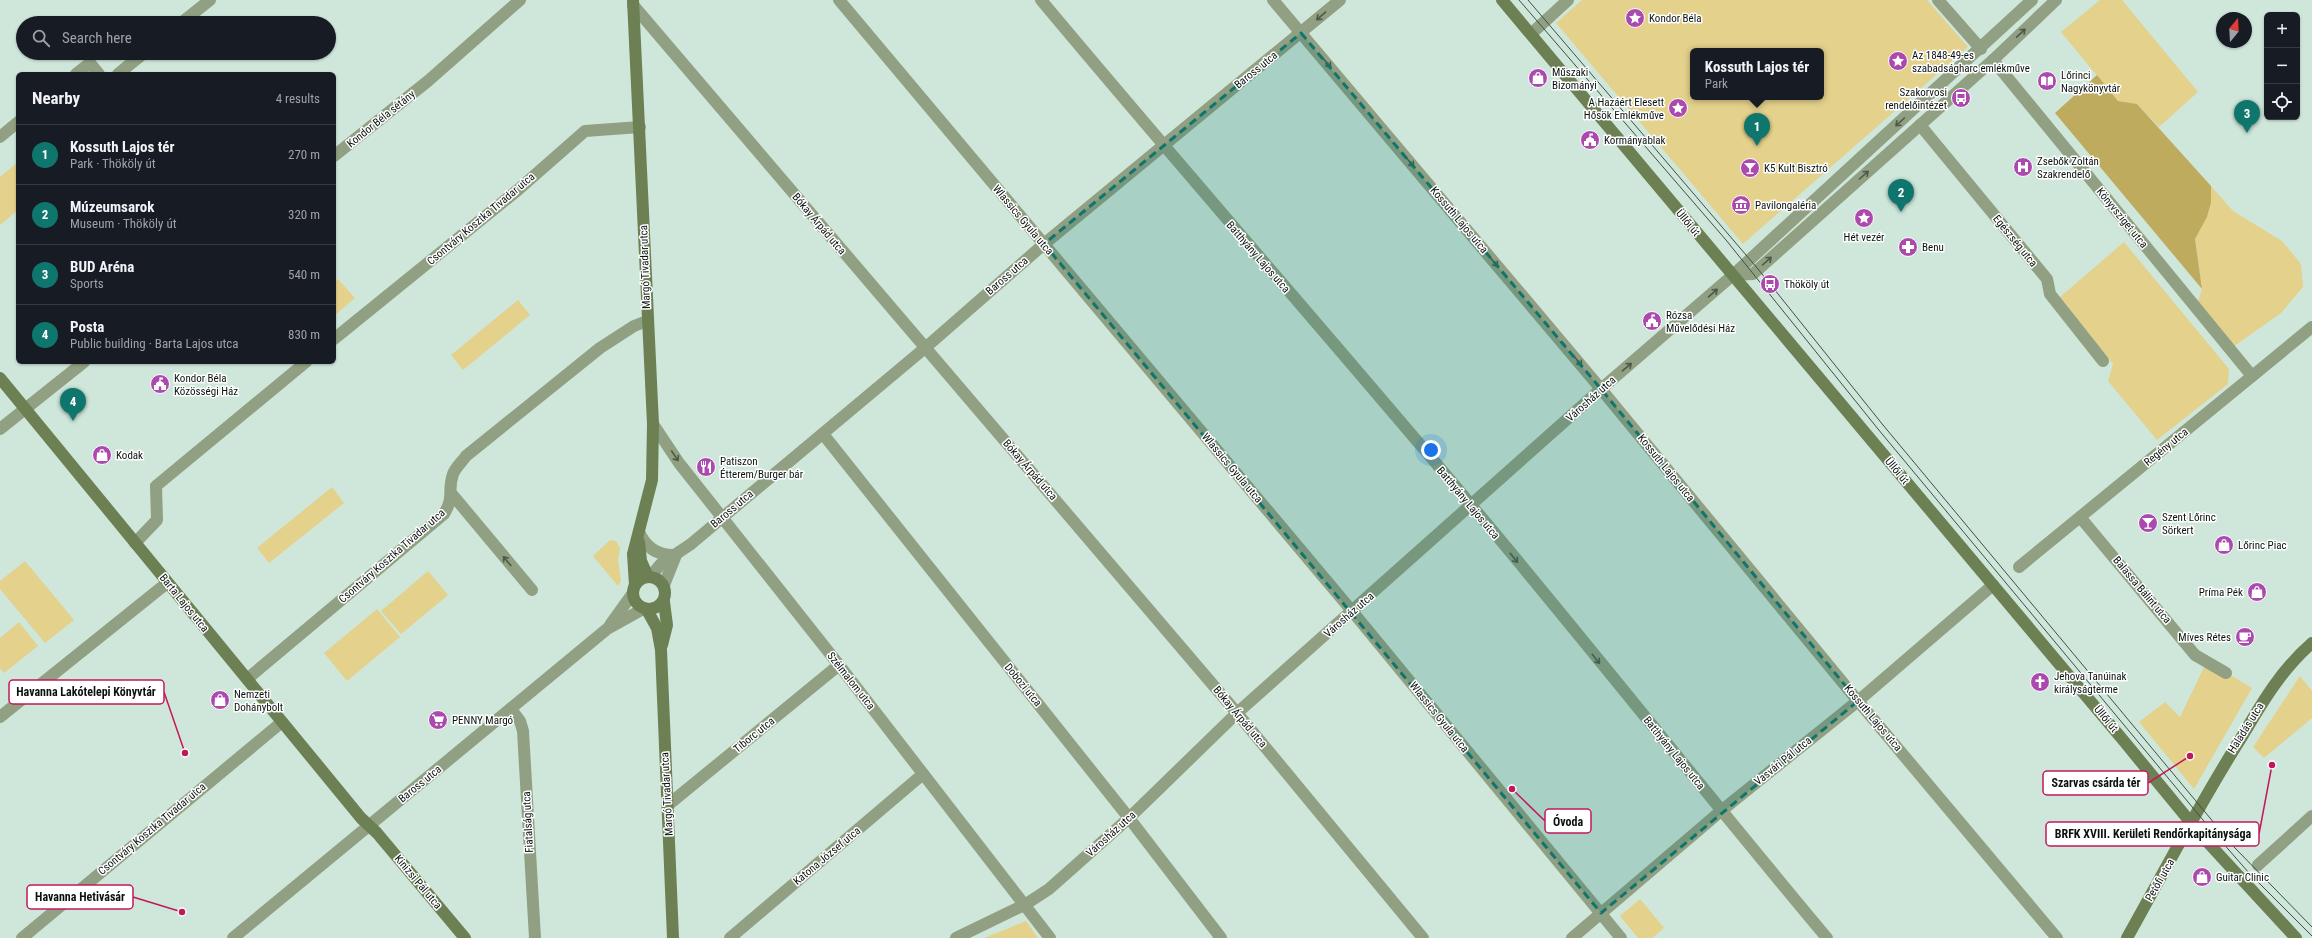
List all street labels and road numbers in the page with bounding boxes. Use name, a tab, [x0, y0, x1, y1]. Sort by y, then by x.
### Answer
street label: Baross utca	[1232, 49, 1280, 91]
street label: Kondor Béla sétány	[344, 87, 418, 150]
street label: Csontváry Kosztka Tivadar utca	[425, 170, 537, 268]
street label: Wlassics Gyula utca	[990, 182, 1056, 258]
street label: Kossuth Lajos utca	[1427, 184, 1491, 256]
street label: Könyvsziget utca	[2094, 185, 2150, 251]
street label: Bókay Árpád utca	[790, 191, 848, 257]
street label: Üllői út	[1673, 207, 1703, 239]
street label: Egészség utca	[1990, 212, 2040, 270]
street label: Batthyány Lajos utca	[1223, 219, 1293, 295]
street label: Margó Tivadar utca	[637, 225, 653, 309]
street label: Baross utca	[983, 254, 1031, 298]
street label: Városház utca	[1564, 373, 1618, 425]
street label: Regény utca	[2141, 425, 2191, 469]
street label: Wlassics Gyula utca	[1199, 430, 1265, 506]
street label: Kossuth Lajos utca	[1635, 432, 1697, 504]
street label: Bókay Árpád utca	[1000, 437, 1060, 503]
street label: Üllői út	[1882, 455, 1912, 487]
street label: Batthyány Lajos utca	[1434, 464, 1502, 542]
street label: Baross utca	[708, 487, 756, 531]
street label: Csontváry Kosztka Tivadar utca	[336, 506, 448, 606]
street label: Balassa Bálint utca	[2110, 554, 2174, 626]
street label: Barta Lajos utca	[157, 571, 211, 635]
street label: Városház utca	[1321, 590, 1377, 640]
street label: Szélmalom utca	[824, 650, 878, 712]
street label: Dobozi utca	[1002, 661, 1044, 709]
street label: Wlassics Gyula utca	[1407, 679, 1471, 755]
street label: Kossuth Lajos utca	[1841, 682, 1905, 754]
street label: Bókay Árpád utca	[1211, 684, 1269, 750]
street label: Haladás utca	[2225, 700, 2267, 756]
street label: Üllői út	[2091, 703, 2121, 735]
street label: Batthyány Lajos utca	[1641, 714, 1707, 792]
street label: Tiborc utca	[731, 715, 777, 755]
street label: Vasvári Pál utca	[1752, 734, 1814, 788]
street label: Margó Tivadar utca	[658, 752, 676, 836]
street label: Baross utca	[396, 763, 444, 805]
street label: Csontváry Kosztka Tivadar utca	[96, 780, 208, 878]
street label: Fiatalság utca	[520, 791, 536, 853]
street label: Városház utca	[1084, 808, 1138, 860]
street label: Katona József utca	[791, 824, 863, 888]
street label: Kinizsi Pál utca	[392, 852, 444, 912]
street label: Petőfi utca	[2143, 857, 2177, 903]

